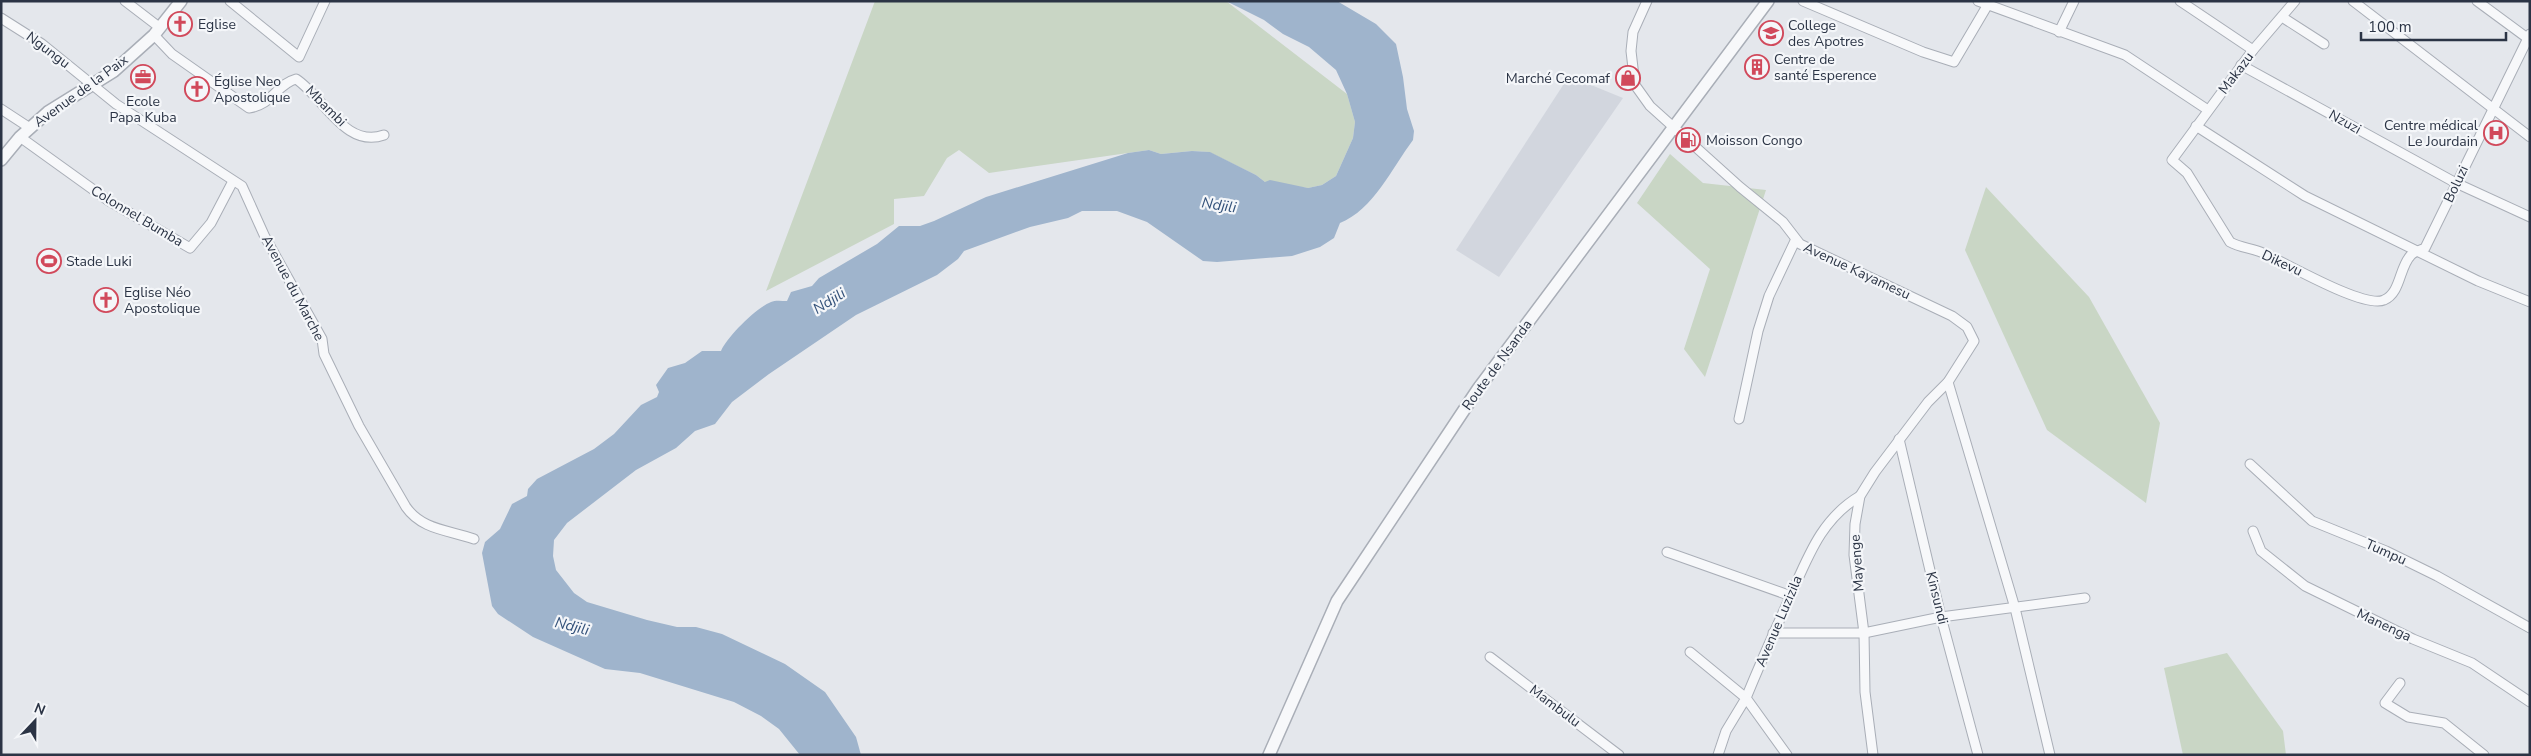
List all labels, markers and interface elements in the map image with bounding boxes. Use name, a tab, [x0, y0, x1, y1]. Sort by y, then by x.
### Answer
scale bar	[2361, 10, 2506, 42]
church icon: Eglise	[167, 11, 193, 37]
place label: Eglise	[198, 15, 236, 34]
place label: College des Apotres	[1788, 16, 1864, 51]
text: 100 m	[2368, 17, 2412, 37]
school or university icon: College des Apotres	[1758, 20, 1784, 46]
street label: Ngungu	[22, 27, 74, 73]
street label: Makazu	[2214, 48, 2258, 98]
street label: Avenue de la Paix	[30, 50, 132, 132]
place label: Centre de santé Esperence	[1774, 50, 1877, 85]
building icon: Centre de santé Esperence	[1744, 54, 1770, 80]
office icon: Ecole Papa Kuba	[130, 64, 156, 90]
shop icon: Marché Cecomaf	[1615, 65, 1641, 91]
place label: Marché Cecomaf	[1506, 69, 1610, 88]
place label: Église Neo Apostolique	[214, 72, 290, 107]
church icon: Église Neo Apostolique	[184, 76, 210, 102]
street label: Mbambi	[301, 81, 351, 131]
place label: Ecole Papa Kuba	[109, 92, 177, 127]
street label: Nzuzi	[2325, 105, 2365, 139]
place label: Centre médical Le Jourdain	[2384, 116, 2479, 151]
hospital icon: Centre médical Le Jourdain	[2483, 120, 2509, 146]
fuel station icon: Moisson Congo	[1675, 127, 1701, 153]
place label: Moisson Congo	[1706, 131, 1803, 150]
street label: Boluzi	[2439, 162, 2473, 206]
street label: Colonnel Bumba	[87, 181, 187, 251]
water label: Ndjili	[1200, 192, 1238, 218]
street label: Avenue du Marche	[257, 232, 329, 344]
street label: Avenue Kayamesu	[1800, 238, 1914, 304]
street label: Dikevu	[2259, 245, 2305, 281]
sports icon: Stade Luki	[36, 248, 62, 274]
place label: Stade Luki	[66, 252, 132, 271]
place label: Eglise Néo Apostolique	[124, 283, 200, 318]
water label: Ndjili	[809, 283, 849, 319]
church icon: Eglise Néo Apostolique	[93, 287, 119, 313]
street label: Route de Nsanda	[1458, 316, 1536, 414]
street label: Mayenge	[1846, 534, 1868, 592]
street label: Tumpu	[2362, 535, 2410, 569]
street label: Kinsundi	[1921, 570, 1953, 626]
street label: Avenue Luzizila	[1751, 572, 1807, 670]
street label: Manenga	[2354, 604, 2414, 646]
water label: Ndjili	[553, 612, 592, 640]
street label: Mambulu	[1526, 681, 1584, 731]
north arrow	[10, 696, 60, 746]
text: N	[31, 699, 48, 720]

